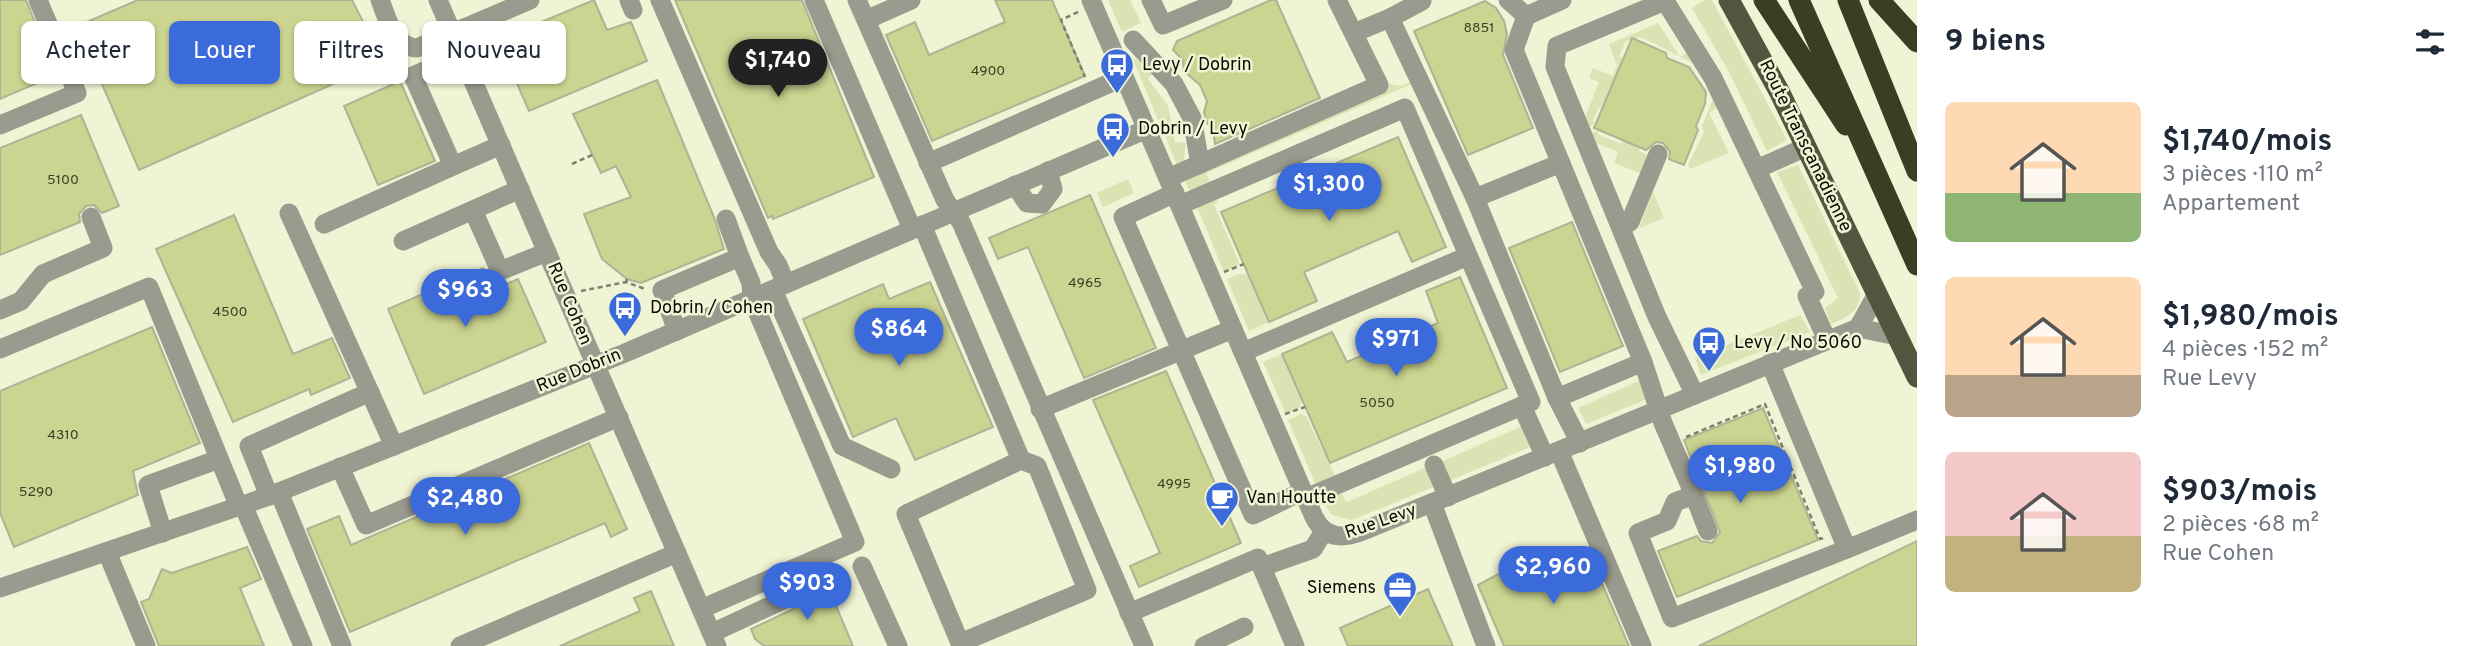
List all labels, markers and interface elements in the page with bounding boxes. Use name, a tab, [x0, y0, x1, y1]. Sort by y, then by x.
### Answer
house number: 8851	[1463, 20, 1495, 37]
chip: Acheter	[21, 21, 155, 84]
chip: Louer	[169, 21, 280, 84]
chip: Filtres	[294, 21, 408, 84]
chip: Nouveau	[422, 21, 566, 84]
icon: filters	[2411, 23, 2449, 61]
text: 9 biens	[1945, 24, 2046, 61]
pin: $1,740	[721, 40, 835, 99]
bus stop icon: Levy / Dobrin	[1098, 46, 1136, 95]
text: $1,740	[744, 47, 812, 76]
place label: Levy / Dobrin	[1142, 54, 1252, 77]
street label: Route Transcanadienne	[1753, 56, 1857, 236]
house number: 4900	[971, 63, 1005, 80]
bus stop icon: Dobrin / Levy	[1094, 110, 1132, 159]
place label: Dobrin / Levy	[1138, 118, 1248, 141]
text: $1,740/mois	[2162, 124, 2332, 161]
icon: home	[2001, 130, 2085, 214]
text: 3 pièces · 110 m²	[2162, 161, 2323, 190]
pin: $1,300	[1272, 164, 1386, 223]
text: $1,300	[1293, 171, 1365, 200]
house number: 5100	[47, 172, 79, 189]
text: Appartement	[2162, 190, 2300, 219]
street label: Rue Cohen	[541, 259, 597, 349]
pin: $963	[424, 270, 506, 329]
house number: 4965	[1068, 275, 1102, 292]
text: $963	[437, 277, 493, 306]
bus stop icon: Dobrin / Cohen	[606, 289, 644, 338]
place label: Dobrin / Cohen	[650, 297, 773, 320]
text: $1,980/mois	[2162, 299, 2339, 336]
house number: 4500	[212, 304, 248, 321]
icon: home	[2001, 305, 2085, 389]
pin: $864	[858, 308, 940, 368]
text: $864	[870, 316, 928, 345]
pin: $971	[1355, 318, 1437, 378]
bus stop icon: Levy / No 5060	[1690, 324, 1728, 373]
text: $971	[1371, 326, 1421, 355]
place label: Levy / No 5060	[1734, 332, 1862, 355]
text: 4 pièces · 152 m²	[2162, 336, 2328, 365]
street label: Rue Dobrin	[533, 344, 625, 398]
text: Rue Levy	[2162, 365, 2257, 394]
house number: 5050	[1359, 395, 1395, 412]
house number: 4310	[47, 427, 79, 444]
pin: $1,980	[1683, 446, 1797, 505]
text: $1,980	[1704, 453, 1776, 482]
text: $903/mois	[2162, 474, 2317, 511]
house number: 4995	[1157, 476, 1191, 493]
pin: $2,480	[408, 477, 522, 537]
cafe icon: Van Houtte	[1203, 479, 1241, 528]
icon: home	[2001, 480, 2085, 564]
house number: 5290	[19, 484, 53, 501]
text: $2,480	[426, 485, 504, 514]
place label: Van Houtte	[1246, 487, 1336, 510]
street label: Rue Levy	[1342, 499, 1420, 545]
text: 2 pièces · 68 m²	[2162, 511, 2319, 540]
text: Rue Cohen	[2162, 540, 2274, 569]
pin: $2,960	[1496, 546, 1610, 606]
text: $2,960	[1514, 554, 1592, 583]
pin: $903	[766, 562, 848, 622]
office icon: Siemens	[1381, 569, 1419, 618]
text: $903	[778, 570, 836, 599]
place label: Siemens	[1307, 577, 1376, 600]

